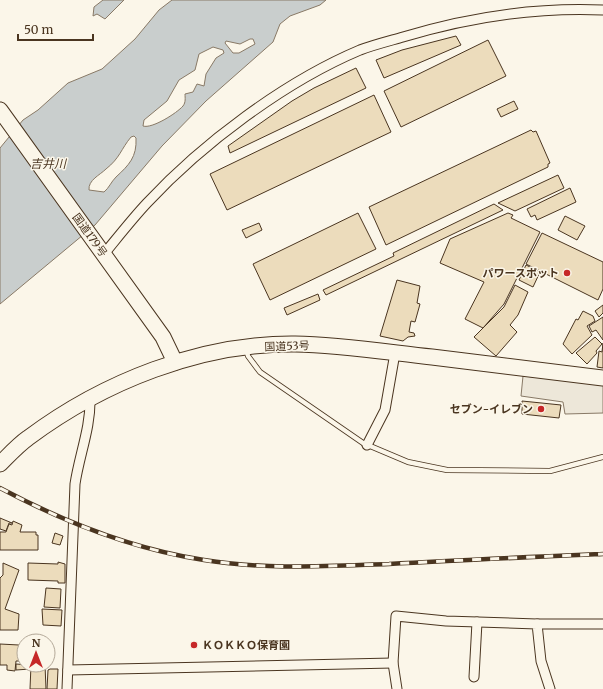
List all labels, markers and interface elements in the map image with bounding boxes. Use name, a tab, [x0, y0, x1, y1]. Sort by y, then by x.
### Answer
scale bar	[18, 16, 93, 42]
text: 50 m	[24, 22, 53, 37]
water label: 吉井川	[30, 156, 68, 171]
street label: 国道179号	[70, 211, 110, 259]
place label: パワースポット	[483, 266, 559, 280]
marker: パワースポット	[562, 268, 572, 278]
street label: 国道53号	[264, 338, 310, 354]
place label: セブン-イレブン	[450, 402, 533, 416]
marker: セブン-イレブン	[536, 404, 546, 414]
north arrow	[16, 633, 56, 673]
text: N	[32, 636, 41, 650]
place label: ＫＯＫＫＯ保育園	[202, 638, 290, 652]
marker: ＫＯＫＫＯ保育園	[189, 640, 199, 650]

